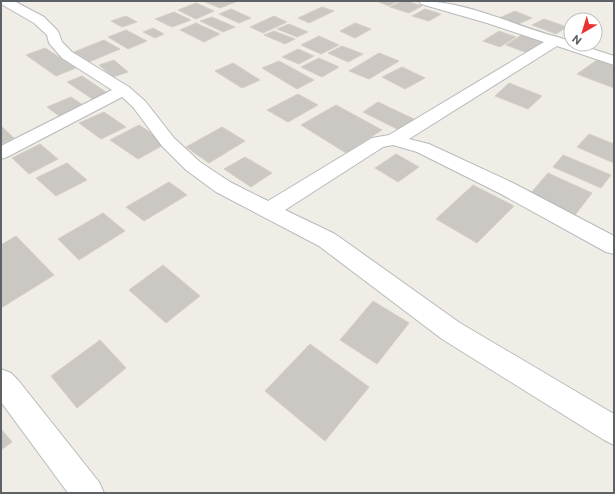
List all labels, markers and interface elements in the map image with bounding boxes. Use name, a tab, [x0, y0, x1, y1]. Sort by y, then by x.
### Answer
north arrow	[563, 12, 603, 52]
text: N	[569, 33, 584, 48]

